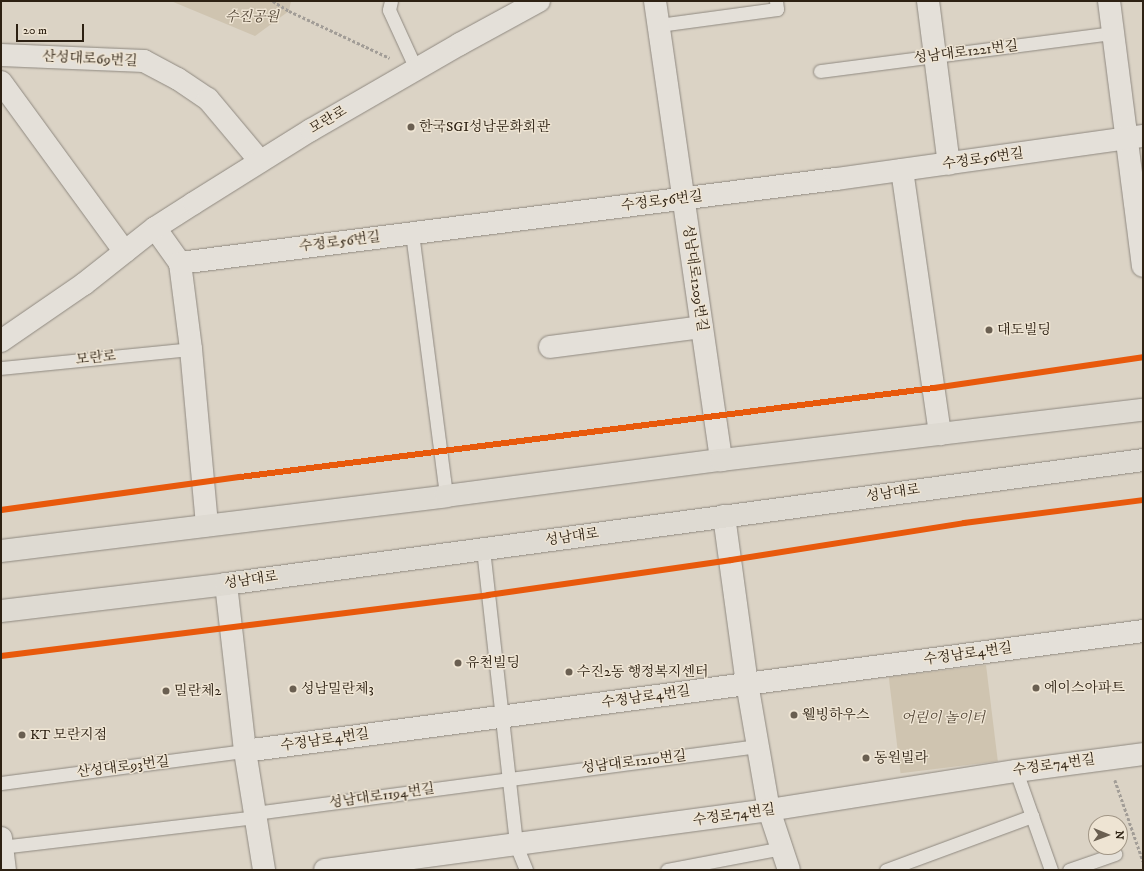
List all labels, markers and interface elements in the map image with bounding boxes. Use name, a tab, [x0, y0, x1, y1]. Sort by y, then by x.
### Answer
park label: 수진공원	[225, 9, 279, 25]
scale bar	[18, 16, 86, 42]
text: 20 m	[23, 23, 47, 38]
street label: 성남대로1221번길	[913, 37, 1019, 67]
street label: 산성대로69번길	[42, 48, 138, 70]
street label: 모란로	[306, 103, 350, 137]
place label: 한국SGI성남문화회관	[419, 119, 550, 135]
marker: 한국SGI성남문화회관	[406, 122, 416, 132]
street label: 수정로56번길	[941, 145, 1025, 173]
street label: 수정로56번길	[620, 188, 704, 214]
street label: 성남대로1209번길	[679, 224, 711, 332]
street label: 수정로56번길	[298, 229, 382, 255]
place label: 대도빌딩	[997, 322, 1051, 338]
marker: 대도빌딩	[984, 325, 994, 335]
street label: 모란로	[75, 348, 117, 368]
street label: 성남대로	[865, 481, 921, 505]
street label: 성남대로	[544, 525, 600, 549]
street label: 성남대로	[223, 568, 279, 592]
street label: 수정남로4번길	[923, 639, 1013, 669]
place label: 유천빌딩	[466, 655, 520, 671]
marker: 유천빌딩	[453, 658, 463, 668]
place label: 수진2동 행정복지센터	[577, 664, 709, 680]
marker: 수진2동 행정복지센터	[564, 667, 574, 677]
place label: 에이스아파트	[1044, 680, 1125, 696]
place label: 성남밀란체3	[301, 681, 374, 697]
street label: 수정남로4번길	[601, 682, 691, 712]
place label: 밀란체2	[174, 683, 221, 699]
marker: 에이스아파트	[1031, 683, 1041, 693]
marker: 성남밀란체3	[288, 684, 298, 694]
marker: 밀란체2	[161, 686, 171, 696]
place label: 웰빙하우스	[802, 707, 870, 723]
marker: 웰빙하우스	[789, 710, 799, 720]
park label: 어린이 놀이터	[901, 710, 985, 726]
street label: 수정남로4번길	[280, 725, 370, 755]
place label: KT 모란지점	[30, 727, 107, 743]
marker: KT 모란지점	[17, 730, 27, 740]
street label: 성남대로1210번길	[580, 747, 688, 777]
place label: 동원빌라	[874, 750, 928, 766]
street label: 수정로74번길	[1012, 751, 1096, 779]
street label: 산성대로93번길	[76, 753, 170, 781]
marker: 동원빌라	[861, 753, 871, 763]
street label: 성남대로1194번길	[328, 780, 436, 812]
street label: 수정로74번길	[692, 801, 776, 829]
north arrow	[1088, 815, 1128, 855]
text: N	[1112, 831, 1126, 840]

